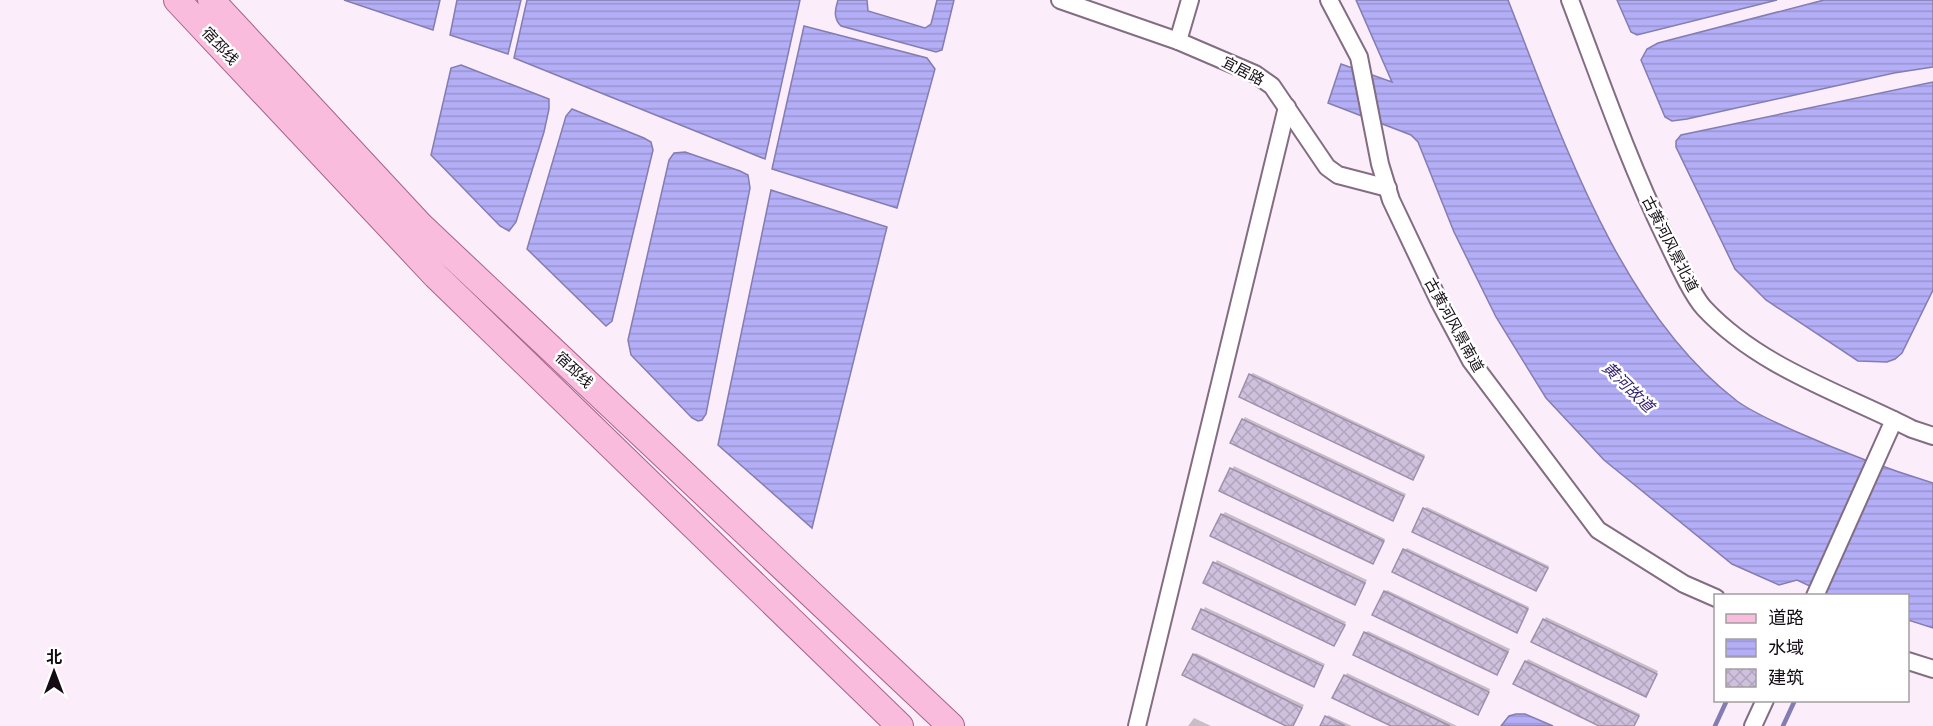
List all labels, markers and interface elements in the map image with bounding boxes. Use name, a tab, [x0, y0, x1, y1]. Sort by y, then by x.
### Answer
street label: 宿邳线	[197, 23, 243, 69]
street label: 宜居路	[1218, 52, 1268, 90]
street label: 古黄河风景北道	[1637, 193, 1703, 295]
street label: 古黄河风景南道	[1420, 274, 1488, 376]
street label: 宿邳线	[551, 347, 597, 393]
water label: 黄河故道	[1598, 357, 1660, 418]
legend	[1714, 594, 1909, 702]
text: 道路	[1768, 606, 1804, 630]
text: 水域	[1768, 636, 1804, 660]
north arrow	[24, 642, 84, 702]
text: 北	[46, 647, 62, 668]
text: 建筑	[1768, 666, 1804, 690]

